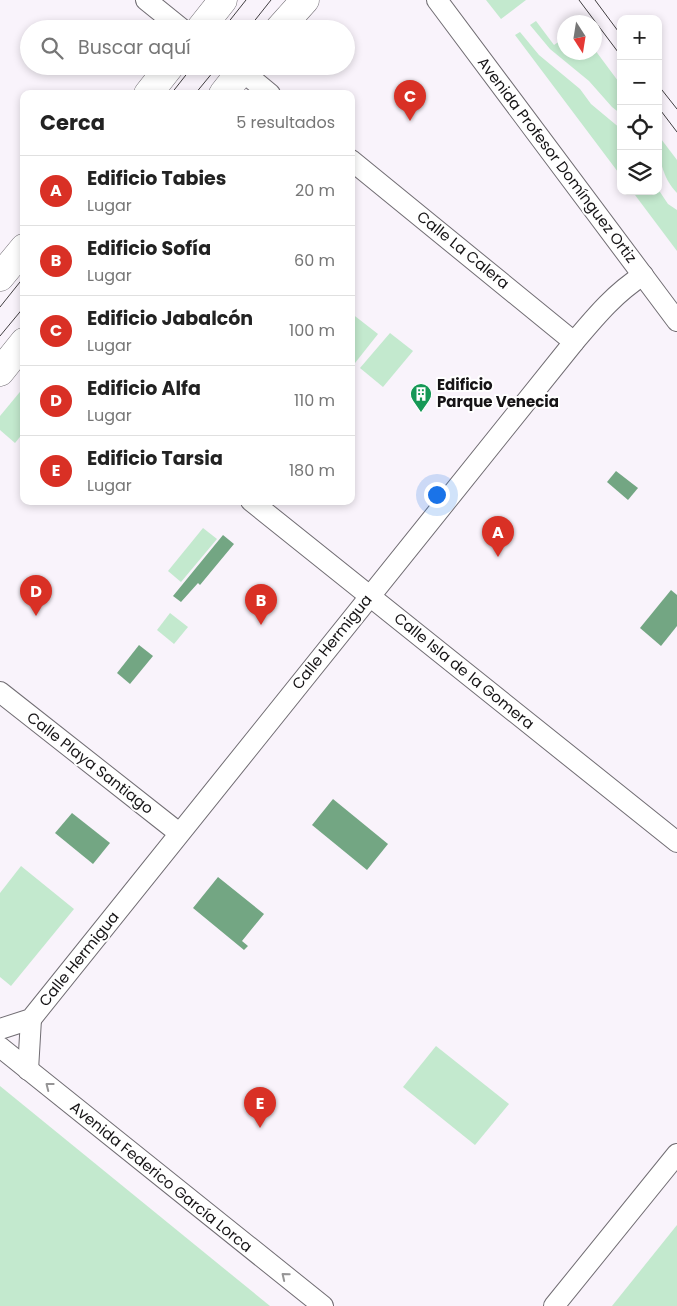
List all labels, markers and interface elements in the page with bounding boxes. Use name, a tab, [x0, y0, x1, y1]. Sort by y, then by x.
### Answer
north arrow	[557, 15, 602, 60]
map controls	[617, 15, 662, 195]
button: +	[617, 15, 662, 60]
search box	[20, 20, 355, 75]
icon: search	[38, 34, 66, 62]
text: Buscar aquí	[78, 34, 191, 61]
street label: Avenida Profesor Domínguez Ortiz	[473, 52, 642, 267]
button: −	[617, 60, 662, 105]
pin: C	[394, 80, 426, 121]
button: locate	[617, 105, 662, 150]
text: Cerca	[40, 108, 105, 137]
text: 5 resultados	[236, 111, 335, 134]
button: layers	[617, 150, 662, 195]
text: Edificio Tabies	[87, 165, 226, 192]
text: A	[50, 179, 62, 202]
text: 20 m	[295, 179, 335, 202]
text: Lugar	[87, 194, 132, 217]
street label: Calle La Calera	[413, 206, 514, 293]
text: Edificio Sofía	[87, 235, 211, 262]
text: B	[51, 249, 61, 272]
text: 60 m	[294, 249, 335, 272]
text: Lugar	[87, 264, 132, 287]
text: Edificio Jabalcón	[87, 305, 253, 332]
text: C	[50, 319, 62, 342]
text: 100 m	[289, 319, 335, 342]
text: Lugar	[87, 334, 132, 357]
place label: Edificio Parque Venecia	[437, 374, 559, 412]
text: Edificio Alfa	[87, 375, 201, 402]
building icon: Edificio Parque Venecia	[409, 382, 433, 413]
text: D	[50, 389, 62, 412]
text: 110 m	[294, 389, 335, 412]
text: Lugar	[87, 404, 132, 427]
text: Edificio Tarsia	[87, 445, 223, 472]
text: E	[52, 459, 60, 482]
text: 180 m	[289, 459, 335, 482]
text: Lugar	[87, 474, 132, 497]
your location	[424, 482, 450, 508]
pin: A	[482, 516, 514, 557]
pin: D	[20, 575, 52, 616]
pin: B	[245, 584, 277, 625]
street label: Calle Hermigua	[287, 590, 376, 694]
street label: Calle Isla de la Gomera	[390, 607, 539, 734]
street label: Calle Playa Santiago	[23, 707, 158, 819]
street label: Calle Hermigua	[34, 907, 123, 1011]
one-way arrow	[45, 1083, 54, 1092]
pin: E	[244, 1087, 276, 1128]
street label: Avenida Federico García Lorca	[66, 1096, 257, 1257]
one-way arrow	[281, 1272, 290, 1281]

